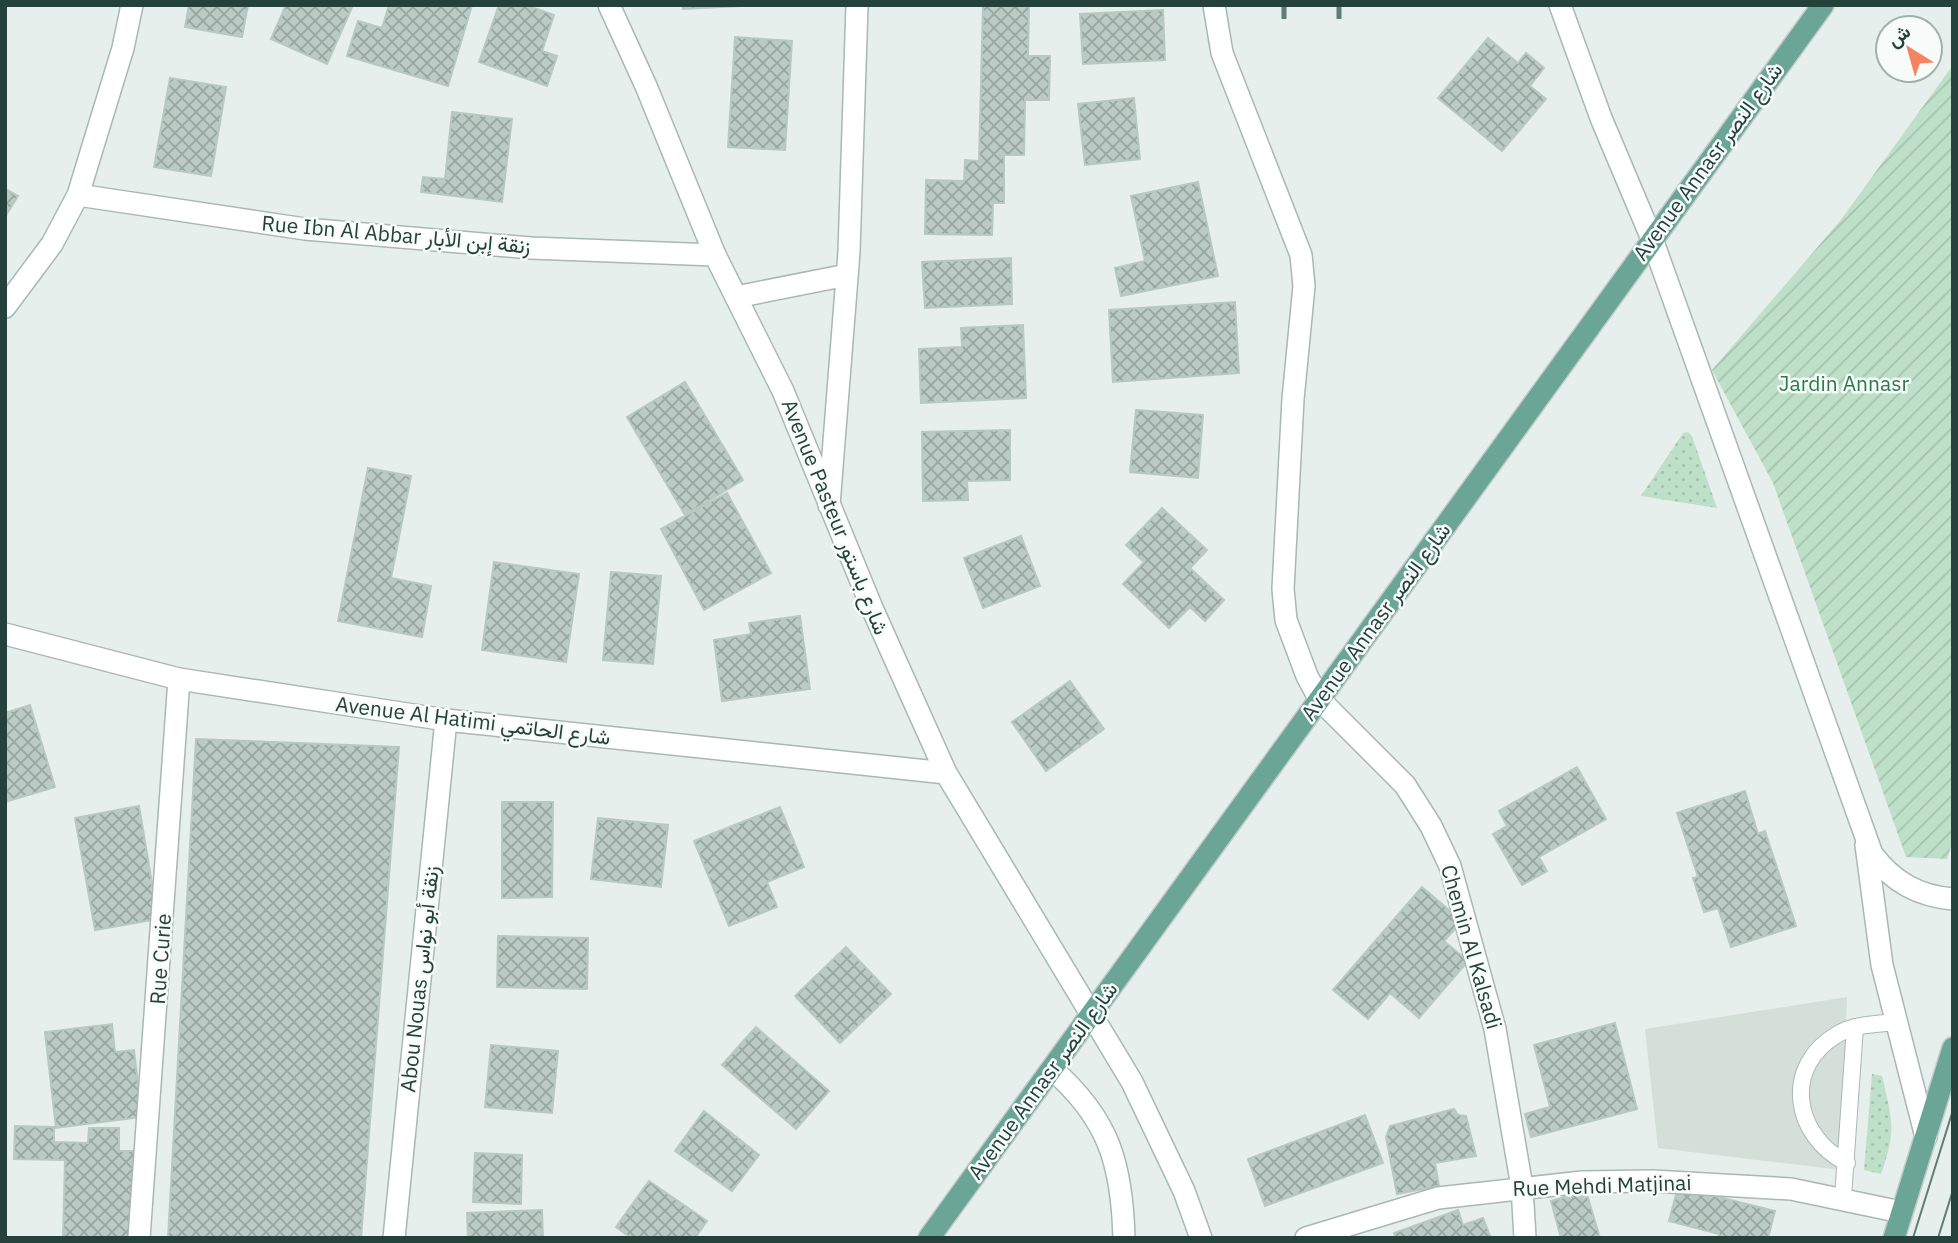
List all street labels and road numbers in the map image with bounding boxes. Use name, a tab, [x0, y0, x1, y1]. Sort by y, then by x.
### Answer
street label: Avenue Annasr شارع النصر	[1626, 57, 1789, 266]
street label: Rue Ibn Al Abbar زنقة إبن الأبار	[260, 208, 532, 261]
street label: Avenue Pasteur شارع باستور	[775, 395, 896, 639]
street label: Avenue Annasr شارع النصر	[1294, 517, 1457, 726]
street label: Avenue Al Hatimi شارع الحاتمي	[334, 689, 612, 755]
street label: Chemin Al Kalsadi	[1435, 861, 1509, 1032]
street label: Abou Nouas زنقة أبو نواس	[393, 864, 445, 1094]
street label: Rue Curie	[143, 912, 177, 1005]
street label: Avenue Annasr شارع النصر	[961, 976, 1124, 1185]
street label: Rue Mehdi Matjinai	[1512, 1168, 1692, 1202]

